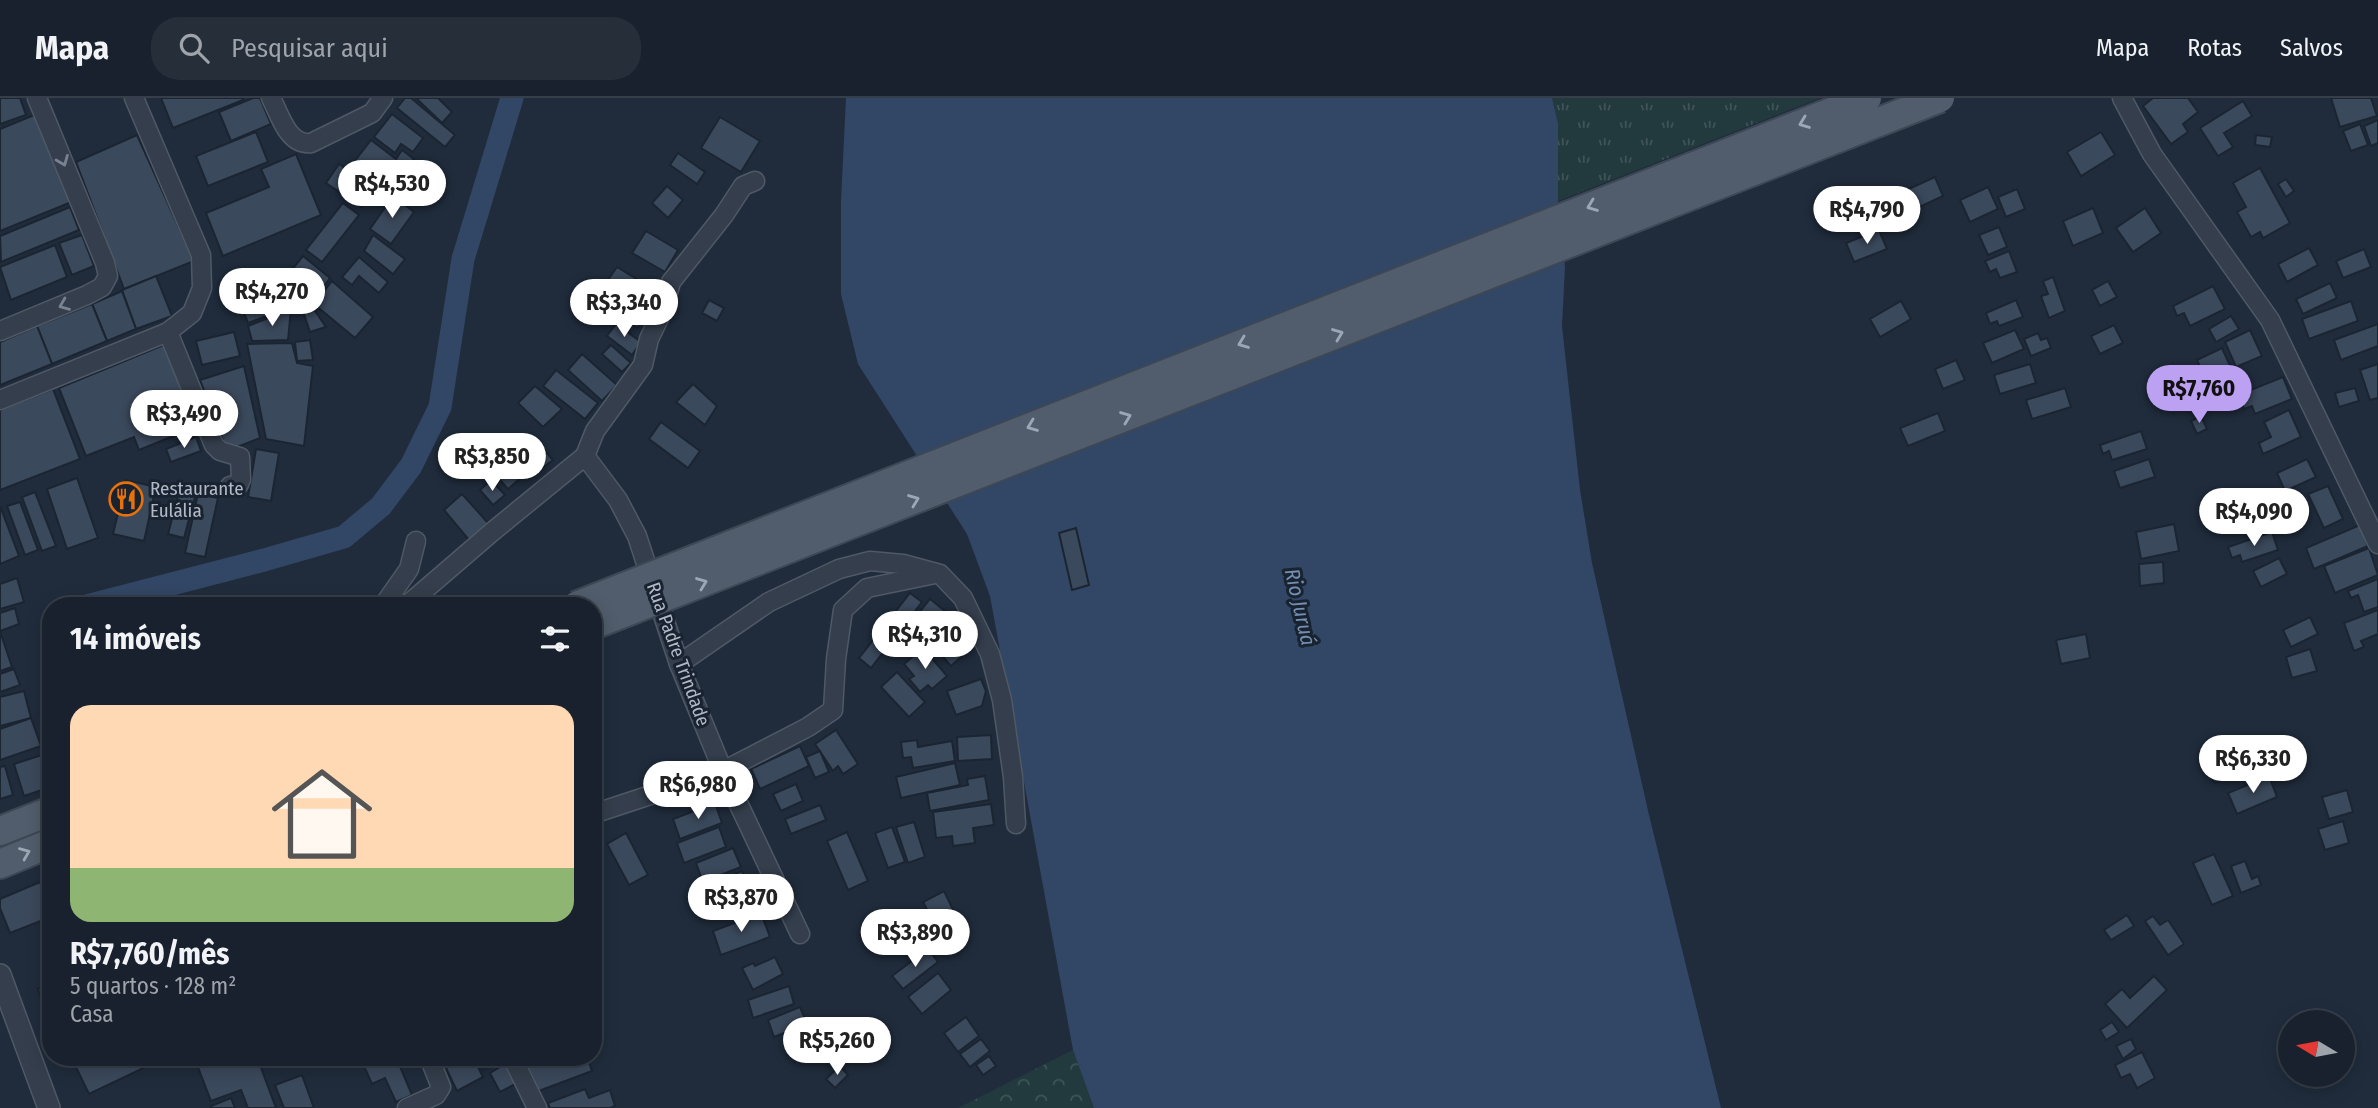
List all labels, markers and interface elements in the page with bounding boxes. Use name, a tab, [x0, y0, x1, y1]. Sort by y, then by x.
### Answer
search box	[151, 17, 641, 80]
text: Mapa	[35, 28, 109, 68]
icon: search	[175, 29, 213, 67]
text: Pesquisar aqui	[231, 33, 388, 64]
text: Mapa	[2096, 34, 2149, 62]
text: Rotas	[2187, 34, 2242, 62]
text: Salvos	[2280, 34, 2343, 62]
one-way arrow	[1798, 114, 1810, 128]
one-way arrow	[55, 154, 69, 166]
pin: R$4,530	[327, 160, 457, 220]
text: R$4,530	[354, 169, 430, 197]
pin: R$4,790	[1802, 186, 1932, 246]
text: R$4,790	[1829, 195, 1905, 223]
one-way arrow	[1587, 198, 1599, 212]
pin: R$4,270	[207, 268, 337, 328]
text: R$4,270	[235, 277, 309, 305]
pin: R$3,340	[559, 280, 689, 339]
text: R$3,340	[586, 288, 662, 316]
one-way arrow	[59, 297, 71, 311]
one-way arrow	[1331, 328, 1343, 342]
one-way arrow	[1238, 335, 1250, 349]
pin: R$7,760	[2134, 366, 2264, 425]
text: R$7,760	[2163, 374, 2235, 402]
pin: R$3,490	[119, 390, 249, 450]
text: R$3,490	[146, 399, 222, 427]
one-way arrow	[1120, 411, 1132, 425]
one-way arrow	[1026, 418, 1038, 432]
pin: R$3,850	[427, 434, 557, 493]
text: R$3,850	[454, 442, 530, 470]
place label: Restaurante Eulália	[150, 477, 244, 522]
restaurant icon: Restaurante Eulália	[107, 480, 145, 518]
pin: R$4,090	[2189, 489, 2319, 548]
one-way arrow	[908, 494, 920, 508]
text: R$4,090	[2215, 497, 2293, 525]
water label: Rio Juruá	[1279, 566, 1321, 648]
one-way arrow	[696, 577, 708, 591]
street label: Rua Padre Trindade	[642, 579, 715, 729]
pin: R$4,310	[860, 612, 990, 671]
icon: filters	[536, 620, 574, 658]
text: R$4,310	[888, 620, 962, 648]
text: 14 imóveis	[70, 621, 201, 657]
pin: R$6,330	[2188, 736, 2318, 795]
text: R$6,330	[2215, 744, 2291, 772]
icon: home	[259, 751, 385, 877]
pin: R$6,980	[633, 762, 763, 821]
text: R$6,980	[659, 770, 737, 798]
one-way arrow	[19, 848, 31, 862]
pin: R$3,870	[676, 874, 806, 934]
text: R$3,870	[704, 883, 778, 911]
pin: R$3,890	[850, 910, 980, 969]
text: R$3,890	[877, 918, 953, 946]
text: R$7,760/mês	[70, 936, 229, 972]
text: 5 quartos · 128 m²	[70, 972, 236, 1000]
text: Casa	[70, 1000, 114, 1028]
north arrow	[2278, 1010, 2356, 1087]
map controls	[2278, 1010, 2355, 1087]
pin: R$5,260	[772, 1018, 902, 1077]
text: R$5,260	[799, 1026, 875, 1054]

